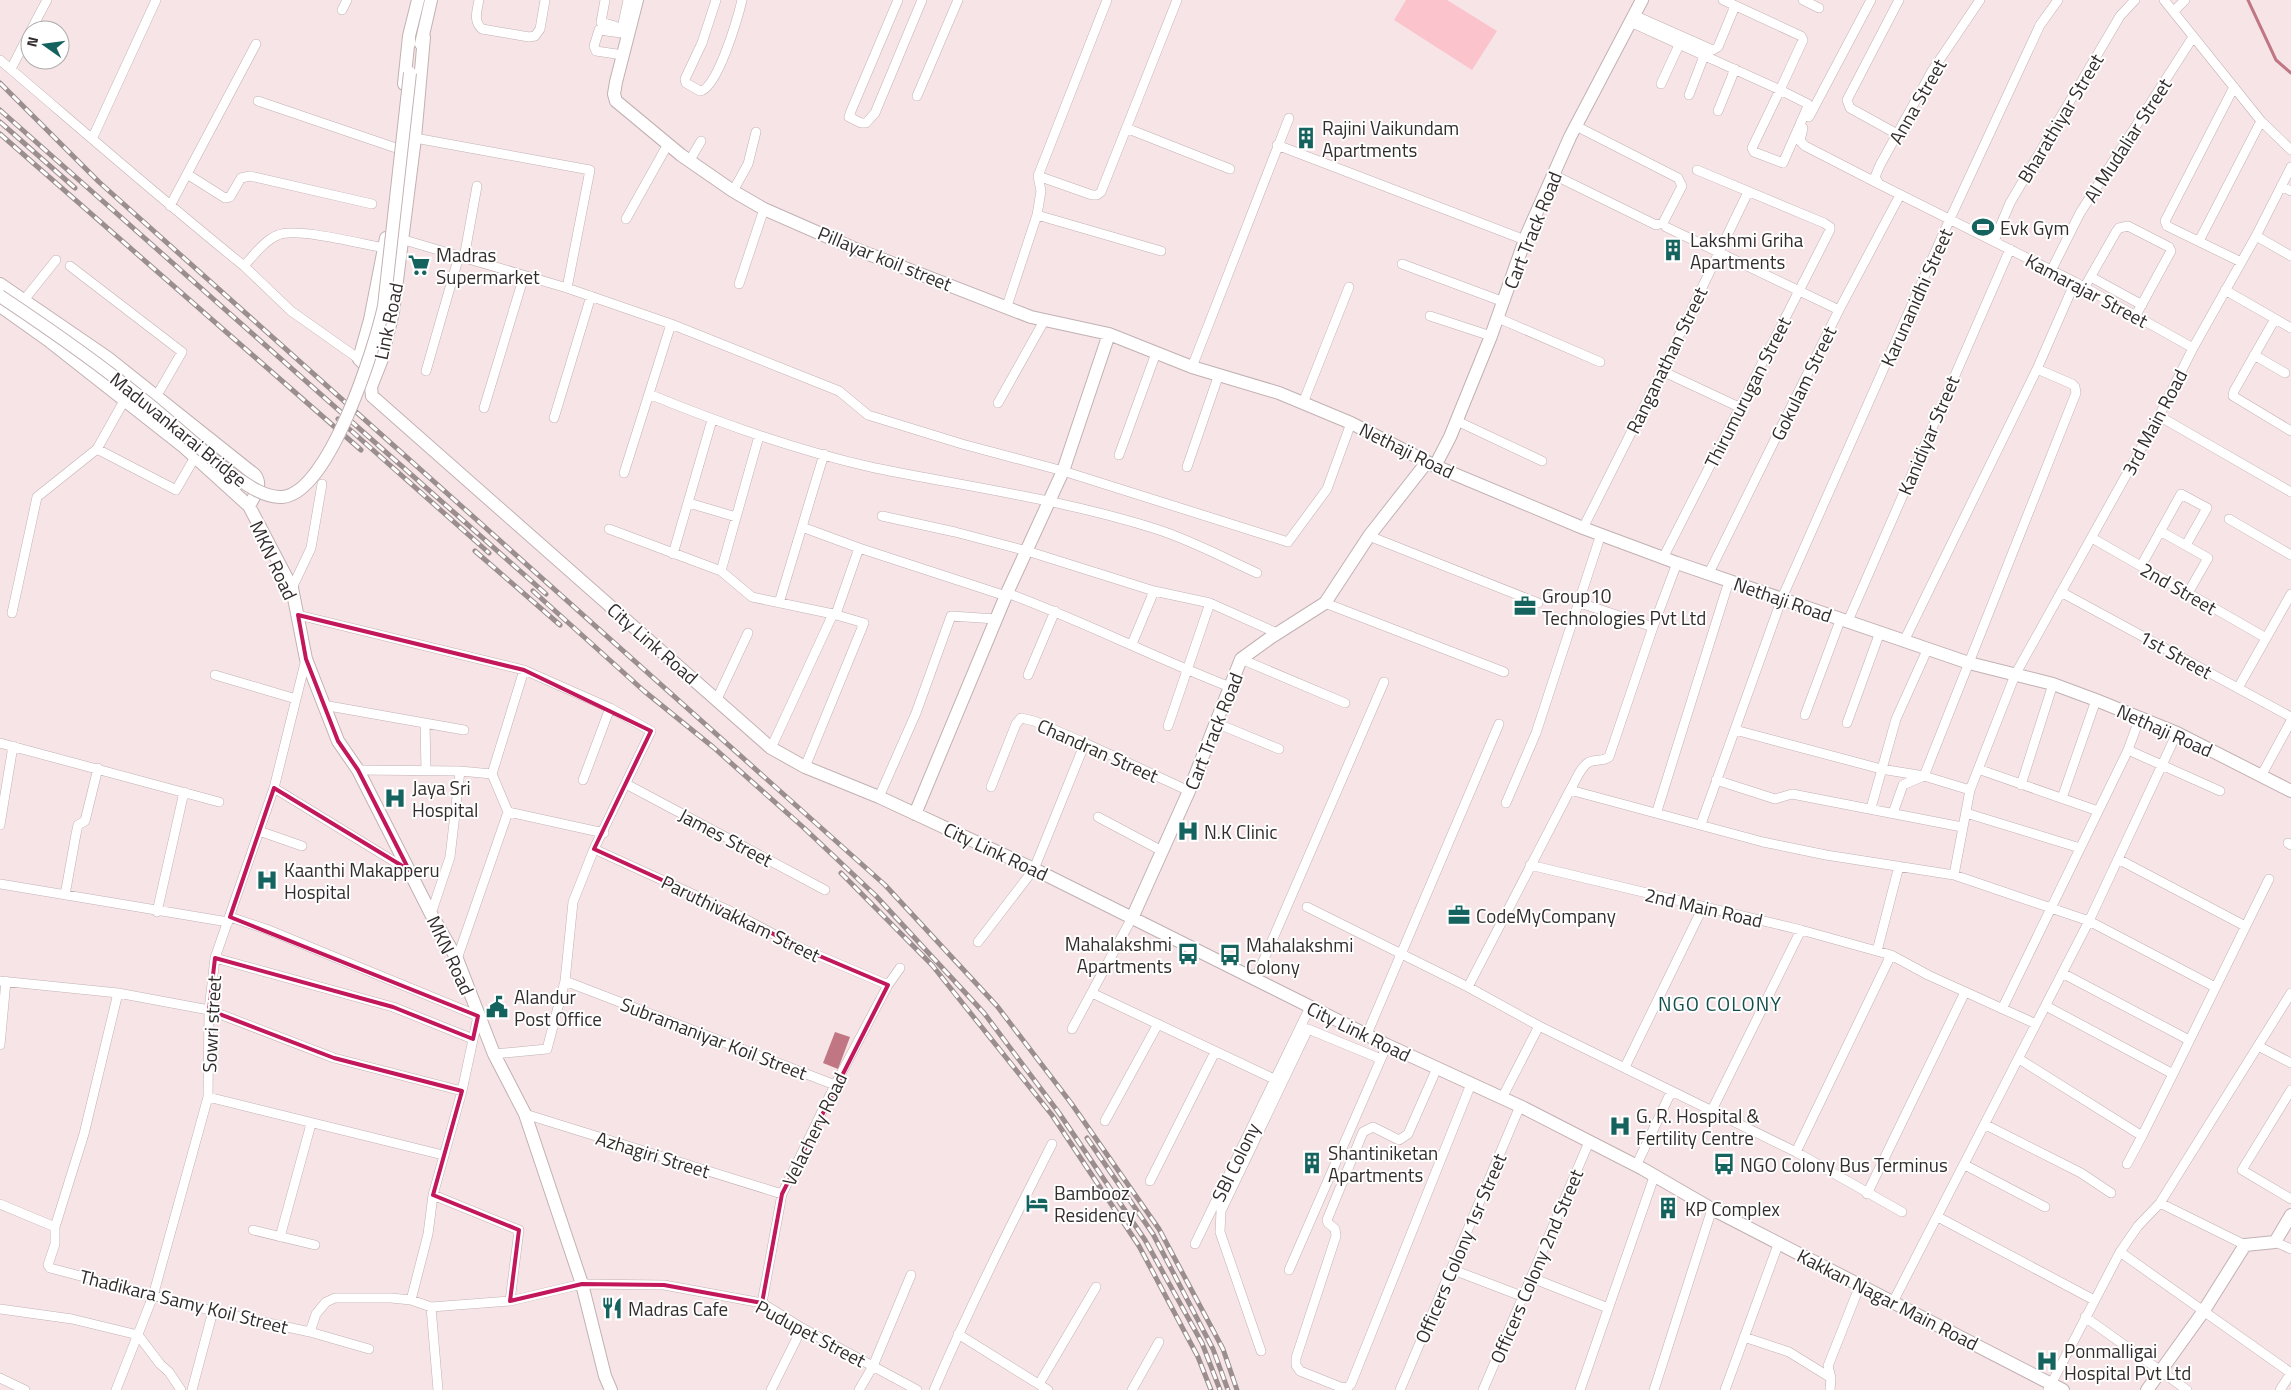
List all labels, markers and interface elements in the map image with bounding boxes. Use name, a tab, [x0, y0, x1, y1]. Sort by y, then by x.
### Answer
north arrow	[20, 20, 70, 70]
text: N	[21, 34, 43, 49]
street label: Bharathiyar Street	[2010, 47, 2110, 188]
street label: Anna Street	[1881, 53, 1953, 149]
street label: Al Mudaliar Street	[2076, 72, 2178, 208]
place label: Rajini Vaikundam Apartments	[1322, 113, 1459, 164]
building icon: Rajini Vaikundam Apartments	[1293, 125, 1319, 151]
street label: Cart Track Road	[1495, 167, 1569, 293]
place label: Evk Gym	[2000, 213, 2069, 242]
sports icon: Evk Gym	[1970, 214, 1996, 240]
street label: Pillayar koil street	[814, 218, 957, 298]
street label: Karunanidhi Street	[1873, 223, 1960, 371]
place label: Lakshmi Griha Apartments	[1690, 225, 1804, 276]
building icon: Lakshmi Griha Apartments	[1660, 237, 1686, 263]
place label: Madras Supermarket	[436, 240, 540, 291]
street label: Kamarajar Street	[2020, 245, 2154, 335]
supermarket icon: Madras Supermarket	[406, 252, 432, 278]
street label: Link Road	[366, 280, 410, 362]
street label: Ranganathan Street	[1618, 281, 1714, 438]
street label: Thirumurugan Street	[1696, 311, 1798, 473]
street label: Gokulam Street	[1763, 321, 1843, 445]
street label: Maduvankarai Bridge	[104, 364, 254, 494]
street label: 3rd Main Road	[2114, 364, 2194, 480]
street label: Kanidiyar Street	[1890, 371, 1966, 499]
street label: Nethaji Road	[1355, 415, 1459, 485]
street label: MKN Road	[243, 515, 305, 605]
street label: 2nd Street	[2135, 554, 2223, 622]
street label: Nethaji Road	[1730, 569, 1836, 629]
place label: Group10 Technologies Pvt Ltd	[1542, 581, 1706, 632]
office icon: Group10 Technologies Pvt Ltd	[1512, 593, 1538, 619]
street label: City Link Road	[601, 595, 705, 691]
street label: 1st Street	[2134, 622, 2218, 686]
street label: Cart Track Road	[1176, 668, 1250, 794]
street label: Nethaji Road	[2112, 696, 2218, 764]
street label: Chandran Street	[1033, 710, 1163, 790]
place label: Jaya Sri Hospital	[412, 773, 478, 824]
hospital icon: Jaya Sri Hospital	[382, 785, 408, 811]
street label: James Street	[674, 800, 778, 874]
street label: City Link Road	[939, 814, 1053, 888]
place label: N.K Clinic	[1204, 817, 1277, 846]
hospital icon: N.K Clinic	[1175, 818, 1201, 844]
place label: Kaanthi Makapperu Hospital	[284, 855, 440, 906]
hospital icon: Kaanthi Makapperu Hospital	[254, 867, 280, 893]
street label: Paruthivakkam Street	[657, 867, 826, 969]
street label: 2nd Main Road	[1642, 879, 1766, 935]
place label: CodeMyCompany	[1476, 901, 1616, 930]
office icon: CodeMyCompany	[1446, 902, 1472, 928]
street label: MKN Road	[420, 910, 482, 1000]
place label: Mahalakshmi Apartments	[1065, 929, 1172, 980]
place label: Mahalakshmi Colony	[1246, 930, 1353, 981]
bus stop icon: Mahalakshmi Apartments	[1175, 941, 1201, 967]
bus stop icon: Mahalakshmi Colony	[1217, 942, 1243, 968]
street label: Sowri street	[194, 974, 228, 1073]
place label: Alandur Post Office	[514, 982, 602, 1033]
district label: NGO COLONY	[1658, 988, 1782, 1019]
street label: Subramaniyar Koil Street	[616, 989, 812, 1087]
street label: City Link Road	[1302, 993, 1416, 1069]
public building icon: Alandur Post Office	[484, 994, 510, 1020]
street label: Velachery Road	[774, 1067, 854, 1191]
place label: G. R. Hospital & Fertility Centre	[1636, 1101, 1760, 1152]
hospital icon: G. R. Hospital & Fertility Centre	[1607, 1113, 1633, 1139]
street label: SBI Colony	[1203, 1118, 1267, 1206]
street label: Azhagiri Street	[593, 1123, 714, 1185]
place label: Shantiniketan Apartments	[1328, 1138, 1438, 1189]
street label: Officers Colony 1sr Street	[1407, 1148, 1513, 1348]
building icon: Shantiniketan Apartments	[1299, 1150, 1325, 1176]
place label: NGO Colony Bus Terminus	[1740, 1150, 1948, 1179]
bus stop icon: NGO Colony Bus Terminus	[1711, 1151, 1737, 1177]
street label: Officers Colony 2nd Street	[1482, 1164, 1590, 1368]
place label: Bambooz Residency	[1054, 1178, 1135, 1229]
hotel icon: Bambooz Residency	[1024, 1190, 1050, 1216]
place label: KP Complex	[1685, 1194, 1780, 1223]
building icon: KP Complex	[1655, 1195, 1681, 1221]
street label: Kakkan Nagar Main Road	[1792, 1241, 1984, 1357]
street label: Thadikara Samy Koil Street	[77, 1261, 292, 1341]
street label: Pudupet Street	[751, 1292, 871, 1374]
place label: Madras Cafe	[628, 1294, 728, 1323]
restaurant icon: Madras Cafe	[599, 1295, 625, 1321]
place label: Ponmalligai Hospital Pvt Ltd	[2064, 1336, 2191, 1387]
hospital icon: Ponmalligai Hospital Pvt Ltd	[2034, 1348, 2060, 1374]

